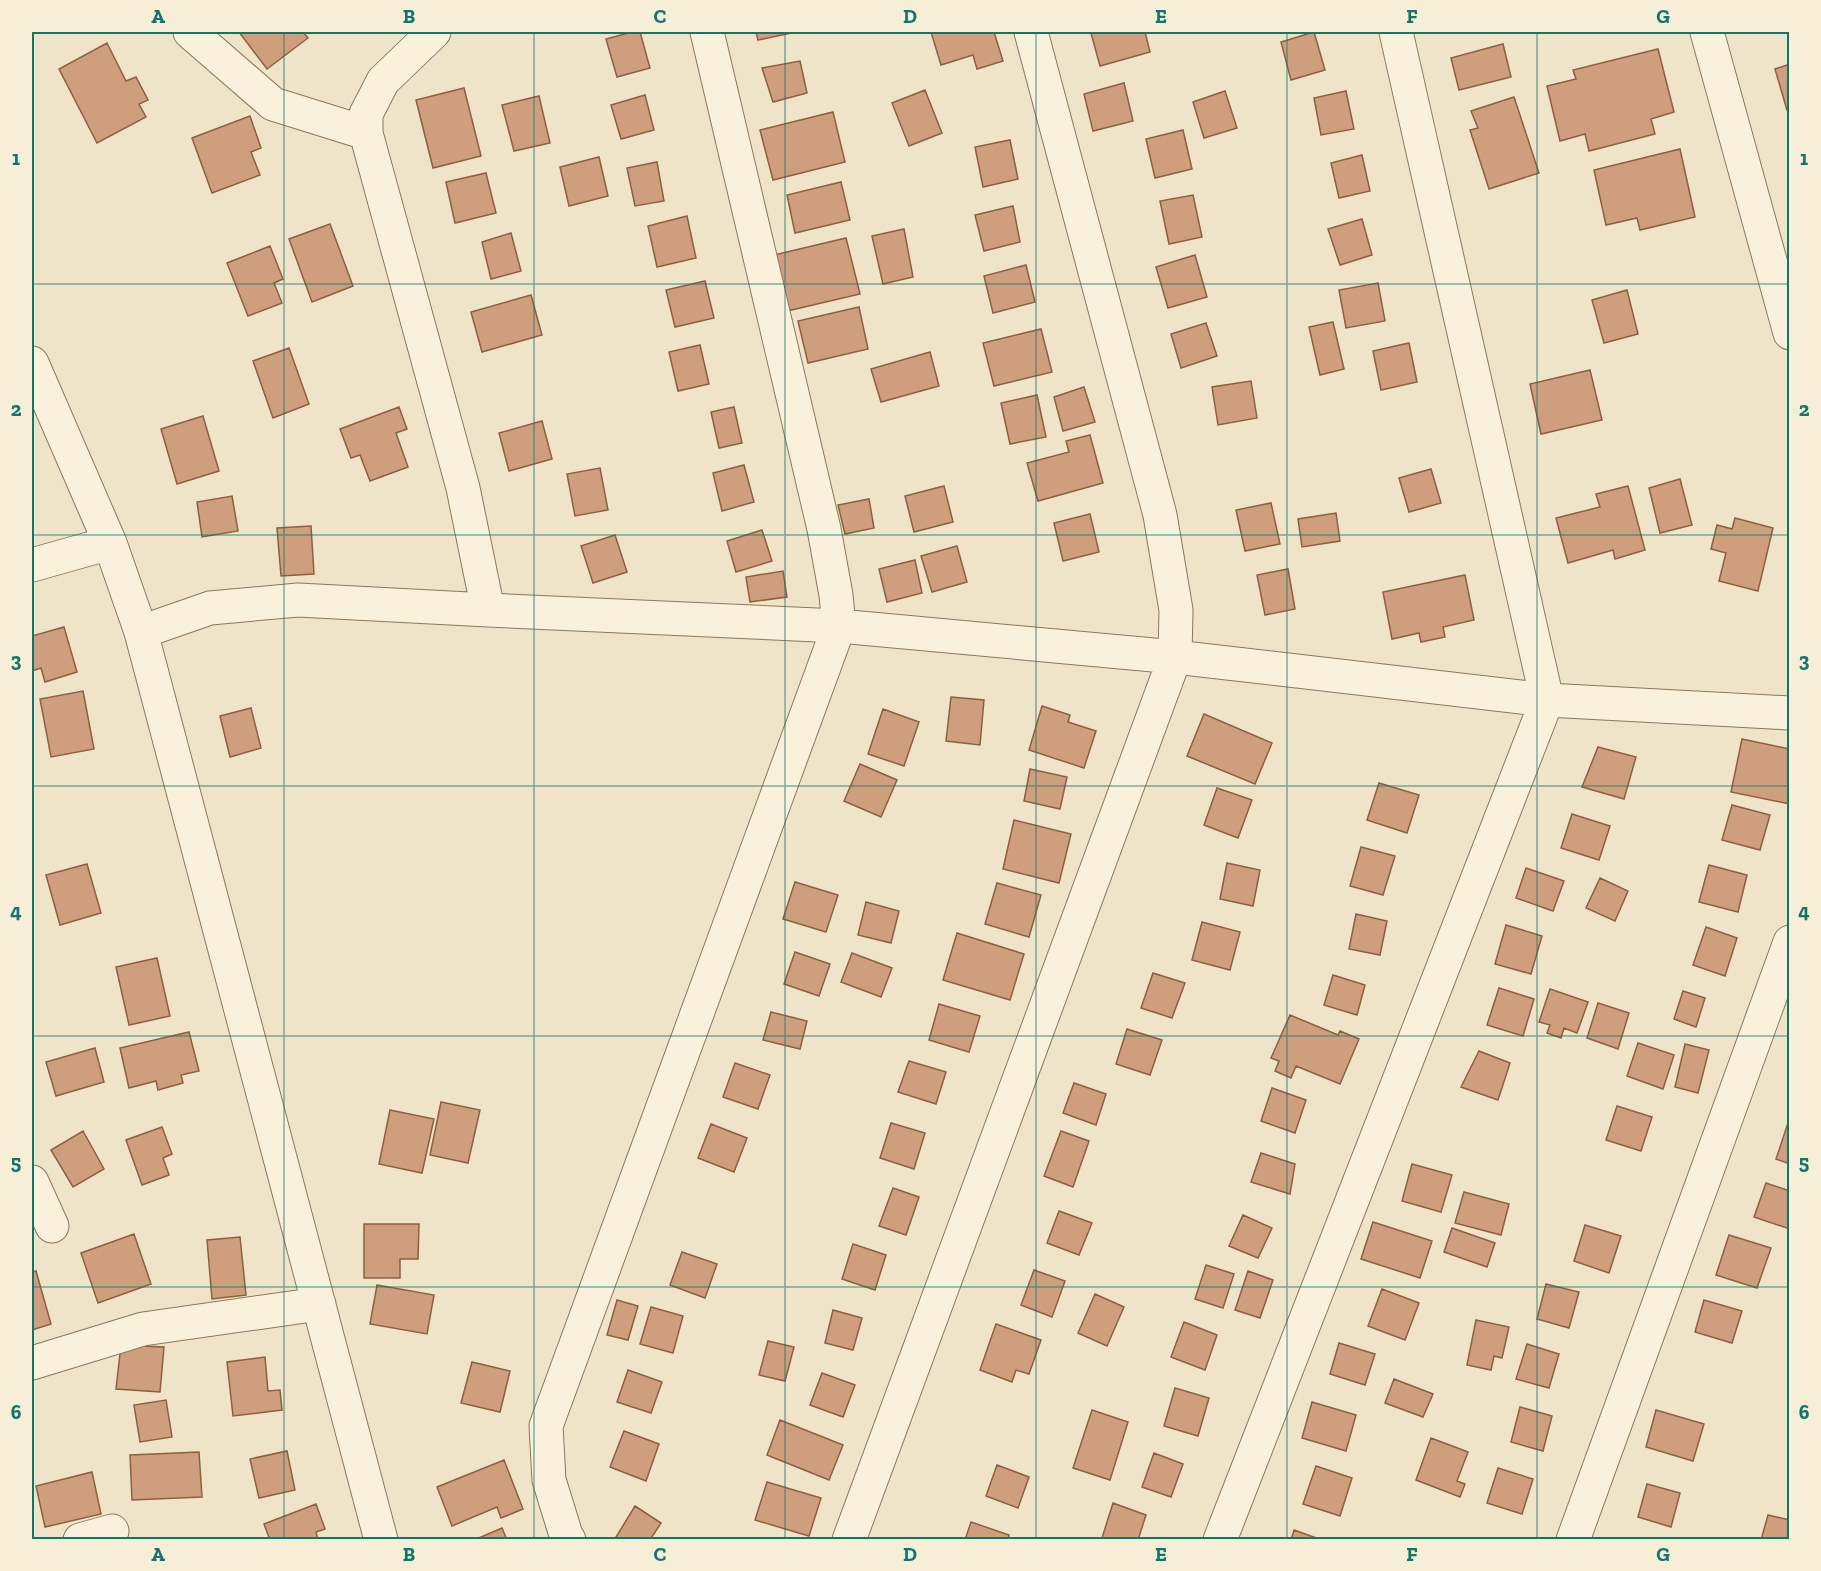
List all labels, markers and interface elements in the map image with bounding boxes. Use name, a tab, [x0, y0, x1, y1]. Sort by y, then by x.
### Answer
text: A	[151, 4, 165, 28]
text: B	[403, 4, 415, 28]
text: C	[654, 4, 667, 28]
text: D	[903, 4, 917, 28]
text: E	[1155, 4, 1167, 28]
text: F	[1406, 4, 1418, 28]
text: G	[1656, 4, 1670, 28]
text: 1	[12, 146, 20, 170]
text: 1	[1800, 146, 1808, 170]
text: 2	[11, 397, 22, 421]
text: 2	[1799, 397, 1810, 421]
text: 3	[11, 648, 22, 672]
text: 3	[1799, 648, 1810, 672]
text: 4	[10, 899, 22, 923]
text: 4	[1798, 899, 1810, 923]
text: 5	[11, 1150, 21, 1174]
text: 5	[1799, 1150, 1809, 1174]
text: 6	[11, 1400, 22, 1424]
text: 6	[1799, 1400, 1810, 1424]
text: A	[151, 1542, 165, 1566]
text: B	[403, 1542, 415, 1566]
text: C	[654, 1542, 667, 1566]
text: D	[903, 1542, 917, 1566]
text: E	[1155, 1542, 1167, 1566]
text: F	[1406, 1542, 1418, 1566]
text: G	[1656, 1542, 1670, 1566]

